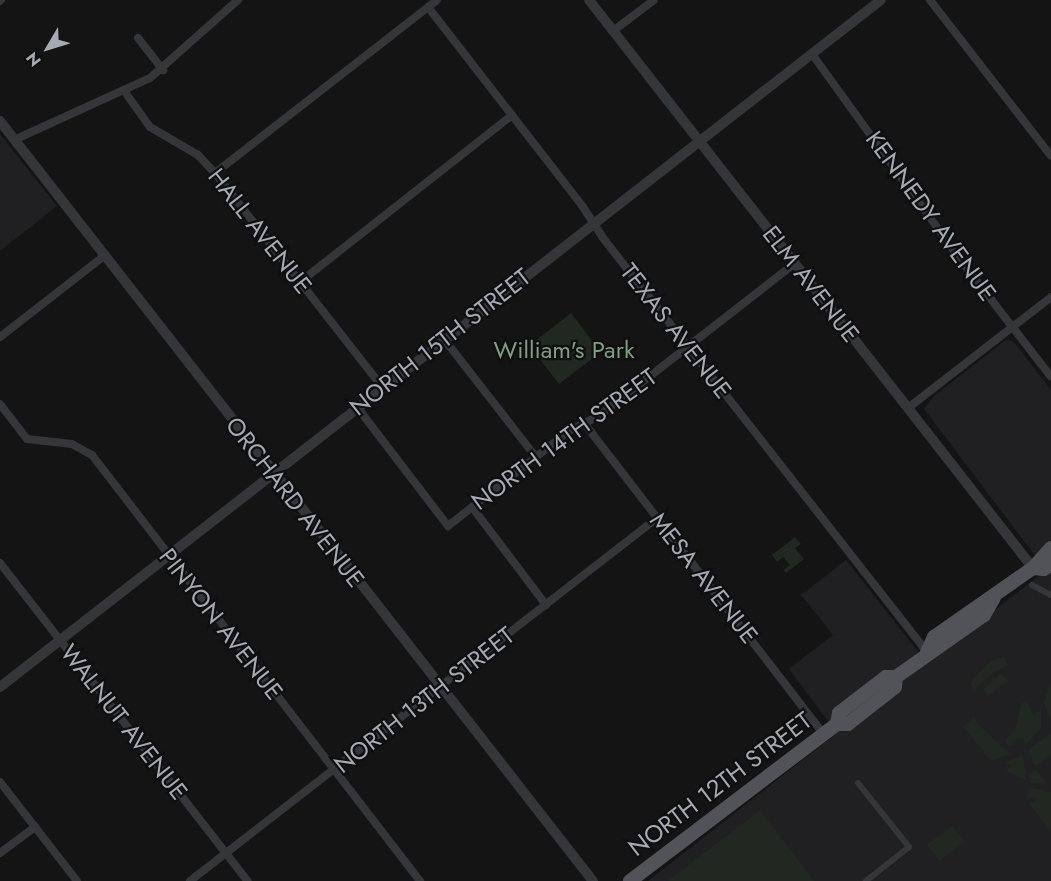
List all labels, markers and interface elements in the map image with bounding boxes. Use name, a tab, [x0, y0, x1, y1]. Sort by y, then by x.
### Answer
north arrow	[18, 18, 78, 78]
text: N	[20, 47, 46, 71]
street label: KENNEDY AVENUE	[860, 126, 1002, 306]
street label: HALL AVENUE	[202, 163, 318, 299]
street label: ELM AVENUE	[757, 220, 865, 348]
street label: TEXAS AVENUE	[614, 258, 738, 404]
street label: NORTH 15TH STREET	[344, 262, 536, 422]
park label: William's Park	[494, 336, 634, 364]
street label: NORTH 14TH STREET	[466, 362, 662, 516]
street label: ORCHARD AVENUE	[220, 411, 370, 593]
street label: MESA AVENUE	[644, 507, 764, 649]
street label: PINYON AVENUE	[153, 543, 289, 705]
street label: NORTH 13TH STREET	[328, 621, 520, 779]
street label: WALNUT AVENUE	[54, 639, 194, 805]
street label: NORTH 12TH STREET	[623, 706, 817, 862]

